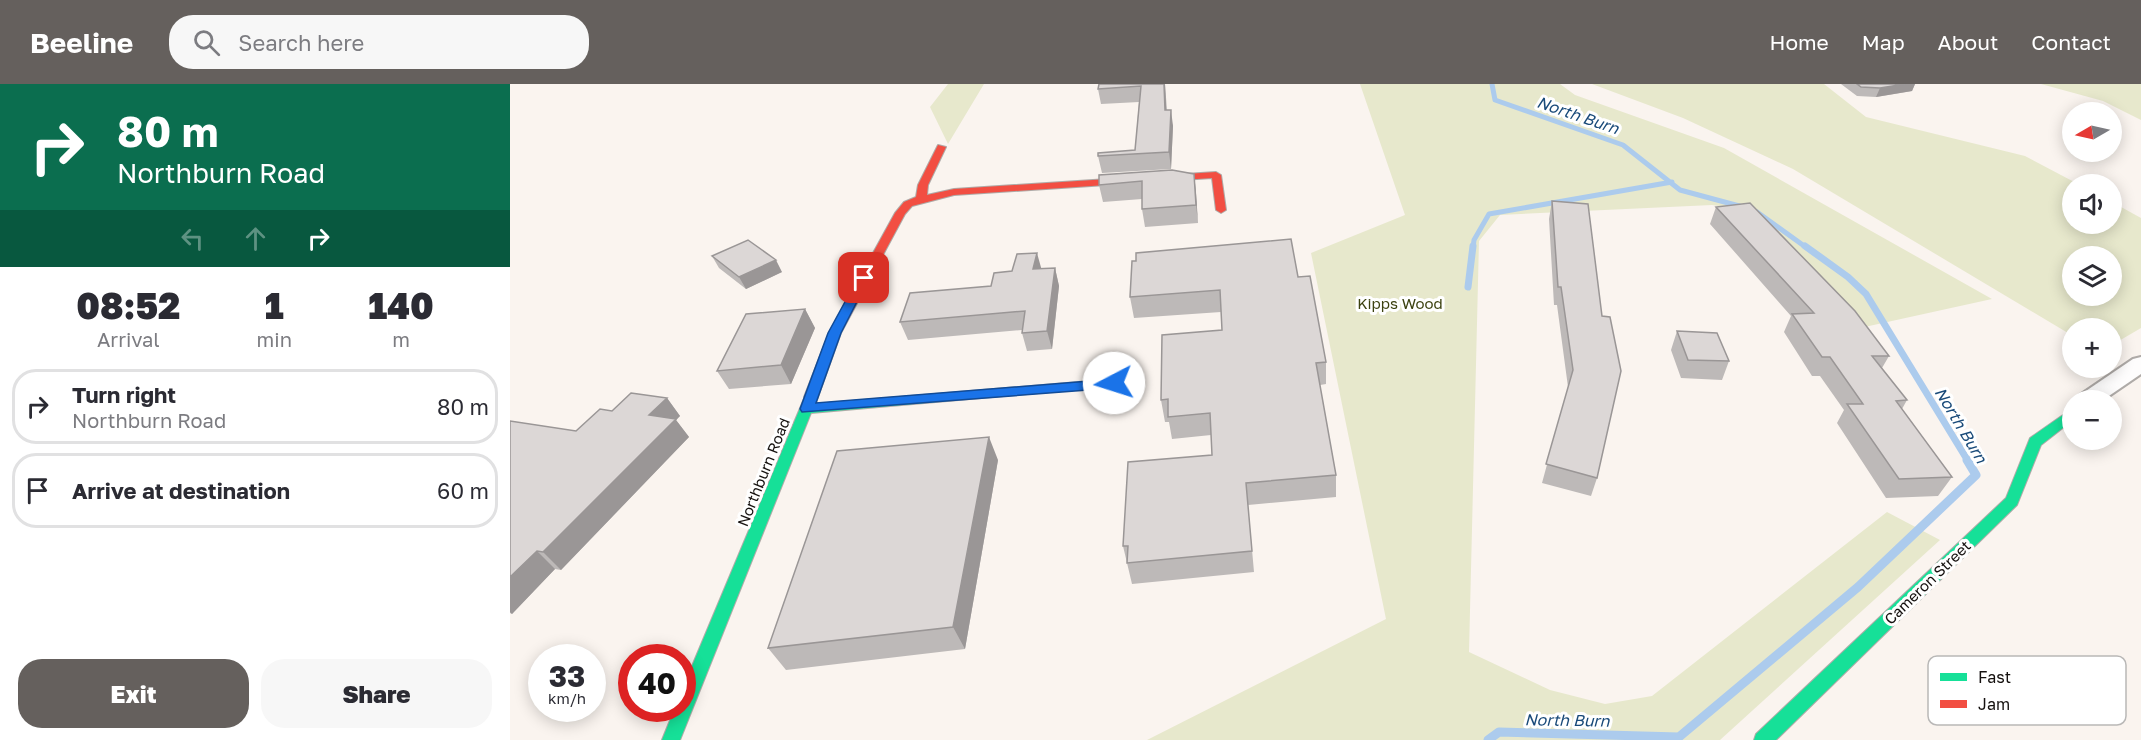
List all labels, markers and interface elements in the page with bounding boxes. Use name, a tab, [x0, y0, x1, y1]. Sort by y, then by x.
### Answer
search box	[169, 15, 589, 69]
text: Beeline	[30, 26, 133, 59]
icon: search	[190, 26, 223, 59]
text: Search here	[238, 29, 364, 56]
text: Home	[1769, 29, 1829, 55]
text: Map	[1862, 29, 1905, 55]
text: About	[1938, 29, 1998, 55]
text: Contact	[2031, 29, 2111, 55]
water label: North Burn	[1535, 92, 1623, 139]
north arrow	[2062, 102, 2122, 162]
map controls	[2062, 102, 2122, 450]
text: 80 m	[117, 106, 218, 156]
icon: right	[18, 108, 96, 186]
text: Northburn Road	[117, 157, 325, 189]
button: sound	[2062, 174, 2122, 234]
icon: left	[176, 222, 209, 255]
icon: ahead	[239, 222, 272, 255]
icon: right	[302, 222, 335, 255]
button: layers	[2062, 246, 2122, 306]
pin	[838, 252, 889, 303]
icon: arrive	[847, 261, 880, 294]
text: 08:52	[76, 284, 180, 327]
text: 1	[265, 284, 284, 327]
text: 140	[368, 284, 434, 327]
park label: Kipps Wood	[1357, 294, 1443, 312]
button: +	[2062, 318, 2122, 378]
text: Arrival	[97, 327, 160, 351]
text: min	[257, 327, 292, 351]
text: m	[392, 327, 410, 351]
position arrow	[1082, 351, 1146, 415]
text: Turn right	[72, 381, 176, 408]
water label: North Burn	[1931, 383, 1992, 468]
icon: right	[21, 390, 54, 423]
button: −	[2062, 390, 2122, 450]
text: 80 m	[437, 393, 489, 420]
text: Northburn Road	[72, 408, 226, 432]
street label: Northburn Road	[733, 415, 793, 529]
icon: arrive	[21, 474, 54, 507]
text: Arrive at destination	[72, 477, 290, 504]
text: 60 m	[437, 477, 489, 504]
street label: Cameron Street	[1880, 536, 1974, 628]
speed limit sign: 40	[618, 644, 696, 722]
legend	[1928, 656, 2126, 725]
text: 33	[549, 658, 585, 694]
button: Exit	[18, 659, 249, 728]
button: Share	[261, 659, 492, 728]
text: Fast	[1978, 667, 2011, 687]
text: km/h	[548, 689, 586, 707]
text: Jam	[1978, 694, 2010, 714]
water label: North Burn	[1524, 709, 1611, 731]

